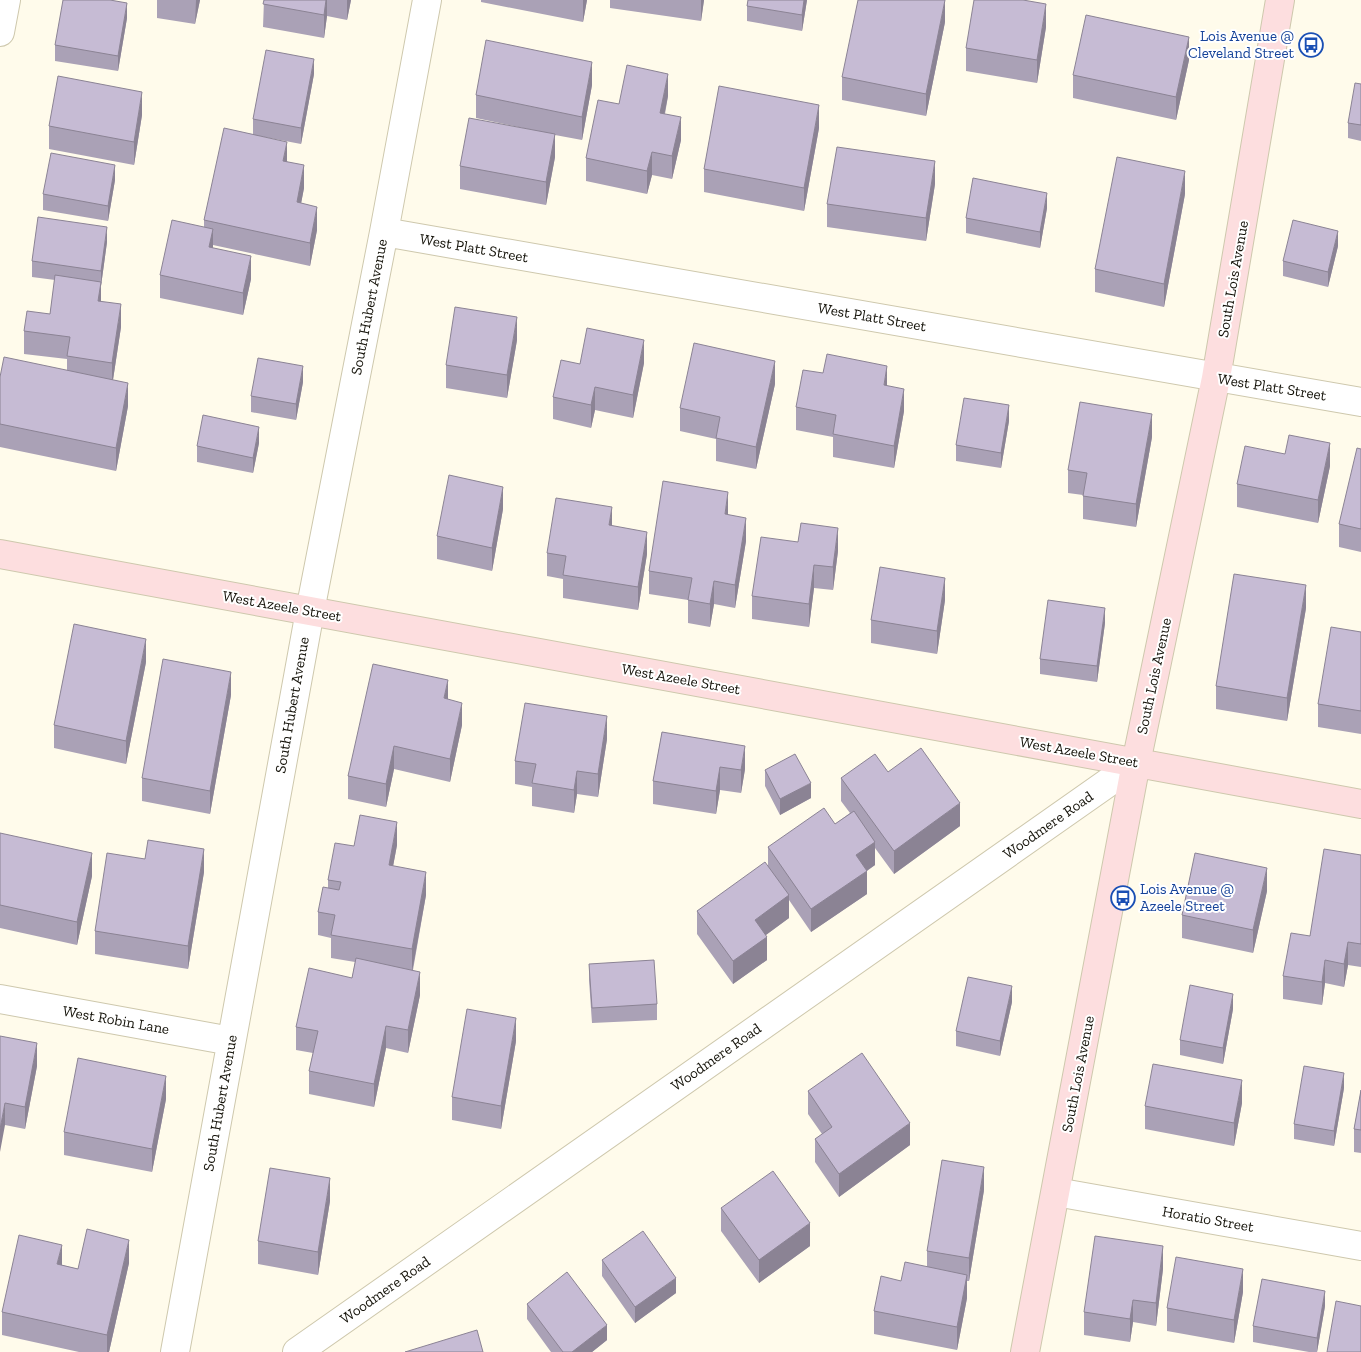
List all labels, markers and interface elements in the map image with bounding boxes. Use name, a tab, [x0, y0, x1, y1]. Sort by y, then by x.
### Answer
place label: Lois Avenue @ Cleveland Street	[1188, 27, 1294, 62]
bus stop icon: Lois Avenue @ Cleveland Street	[1298, 32, 1324, 58]
street label: South Lois Avenue	[1214, 219, 1252, 339]
street label: West Platt Street	[418, 230, 530, 266]
street label: South Hubert Avenue	[347, 237, 391, 377]
street label: West Platt Street	[816, 299, 928, 335]
street label: West Platt Street	[1216, 370, 1328, 405]
street label: West Azeele Street	[221, 587, 343, 625]
street label: South Lois Avenue	[1133, 616, 1175, 736]
street label: South Hubert Avenue	[271, 635, 313, 775]
street label: West Azeele Street	[620, 660, 742, 698]
street label: West Azeele Street	[1018, 733, 1140, 771]
street label: Woodmere Road	[999, 787, 1097, 863]
place label: Lois Avenue @ Azeele Street	[1140, 880, 1234, 915]
bus stop icon: Lois Avenue @ Azeele Street	[1110, 885, 1136, 911]
street label: West Robin Lane	[61, 1002, 171, 1038]
street label: South Lois Avenue	[1058, 1014, 1098, 1134]
street label: Woodmere Road	[667, 1019, 765, 1095]
street label: South Hubert Avenue	[199, 1033, 241, 1173]
street label: Horatio Street	[1161, 1202, 1256, 1236]
street label: Woodmere Road	[336, 1252, 434, 1328]

